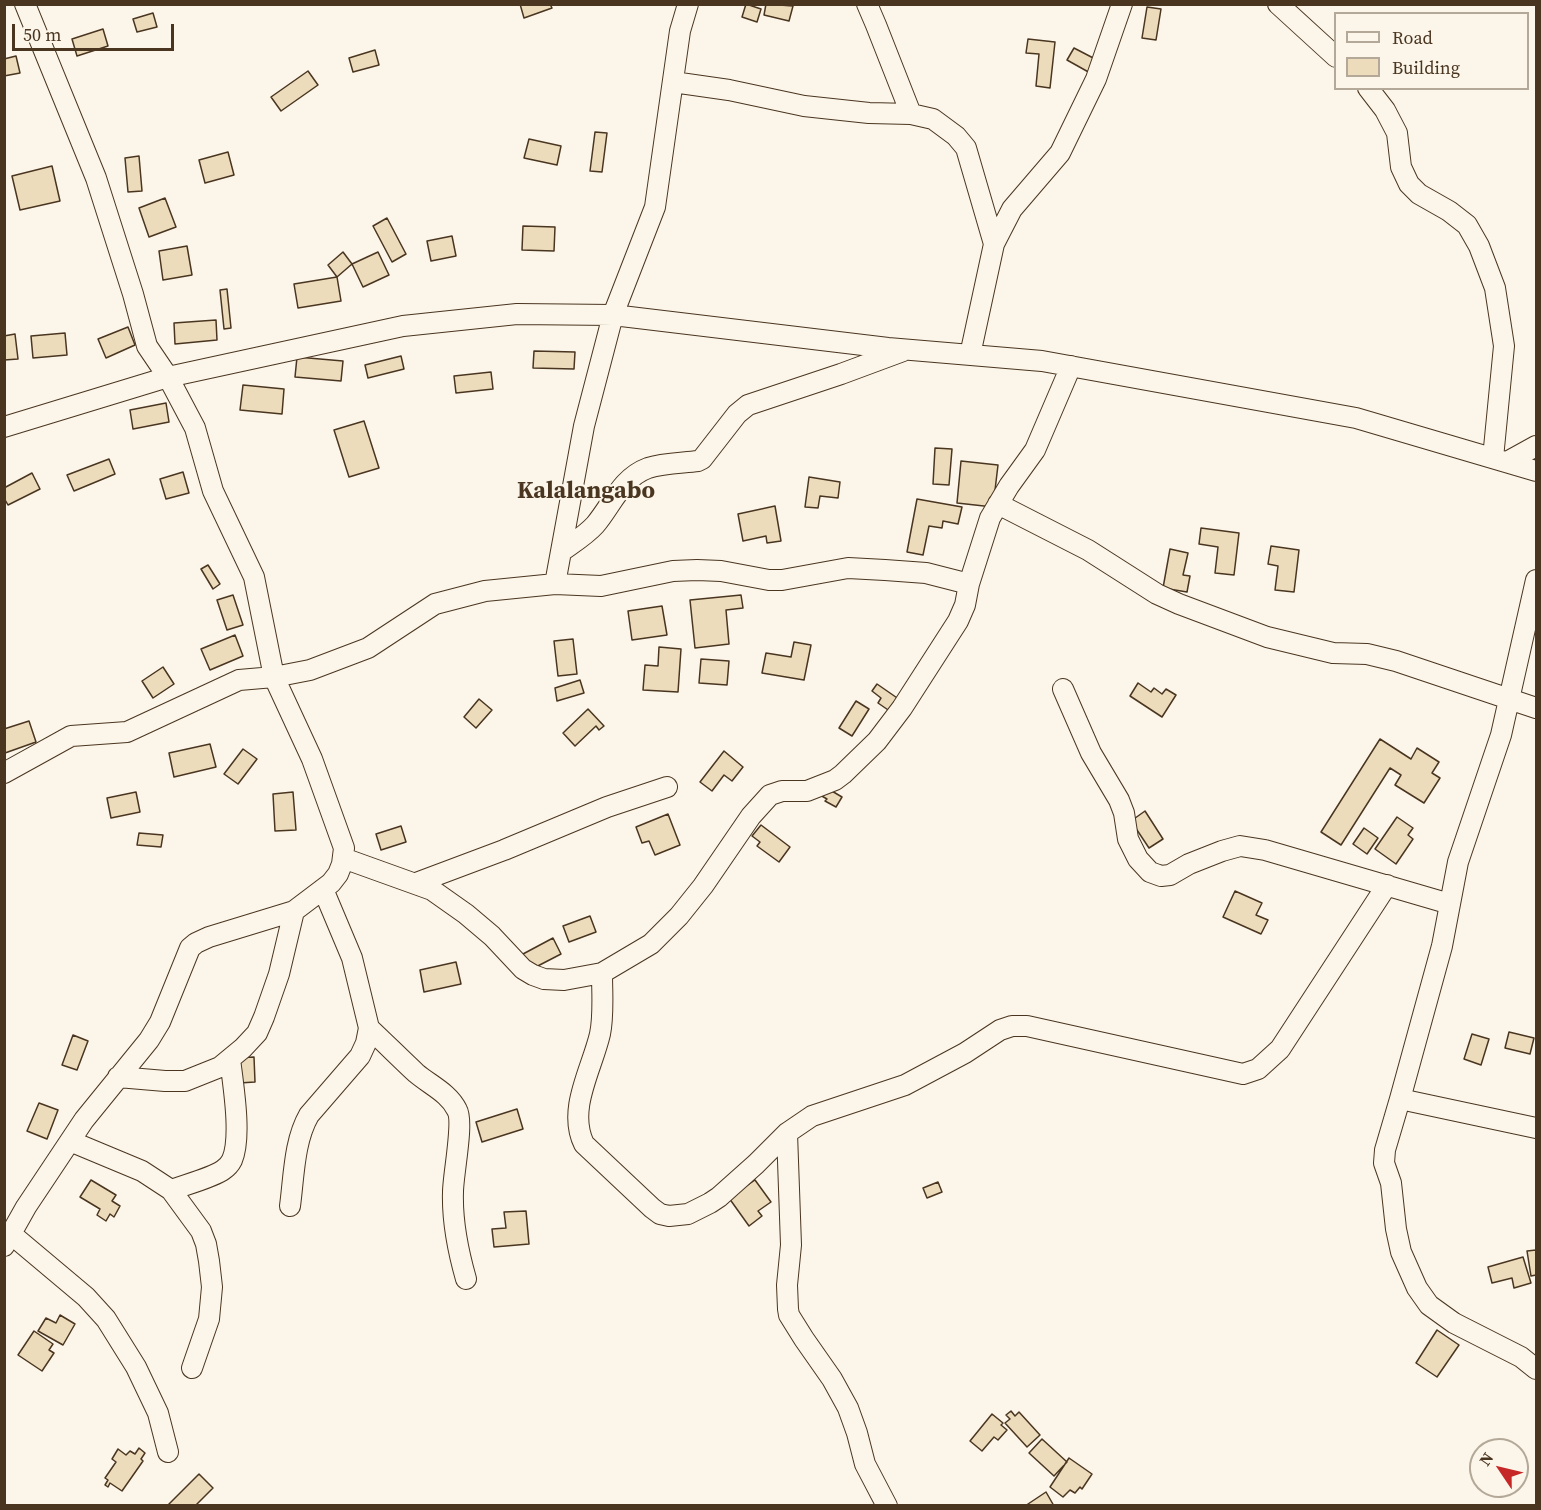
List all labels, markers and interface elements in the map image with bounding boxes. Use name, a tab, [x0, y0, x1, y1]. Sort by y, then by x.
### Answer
scale bar	[15, 12, 177, 50]
legend	[1334, 12, 1529, 90]
text: 50 m	[23, 22, 61, 47]
text: Road	[1392, 25, 1433, 50]
text: Building	[1392, 55, 1460, 80]
district label: Kalalangabo	[517, 478, 655, 506]
north arrow	[1469, 1438, 1529, 1498]
text: N	[1474, 1448, 1498, 1470]

